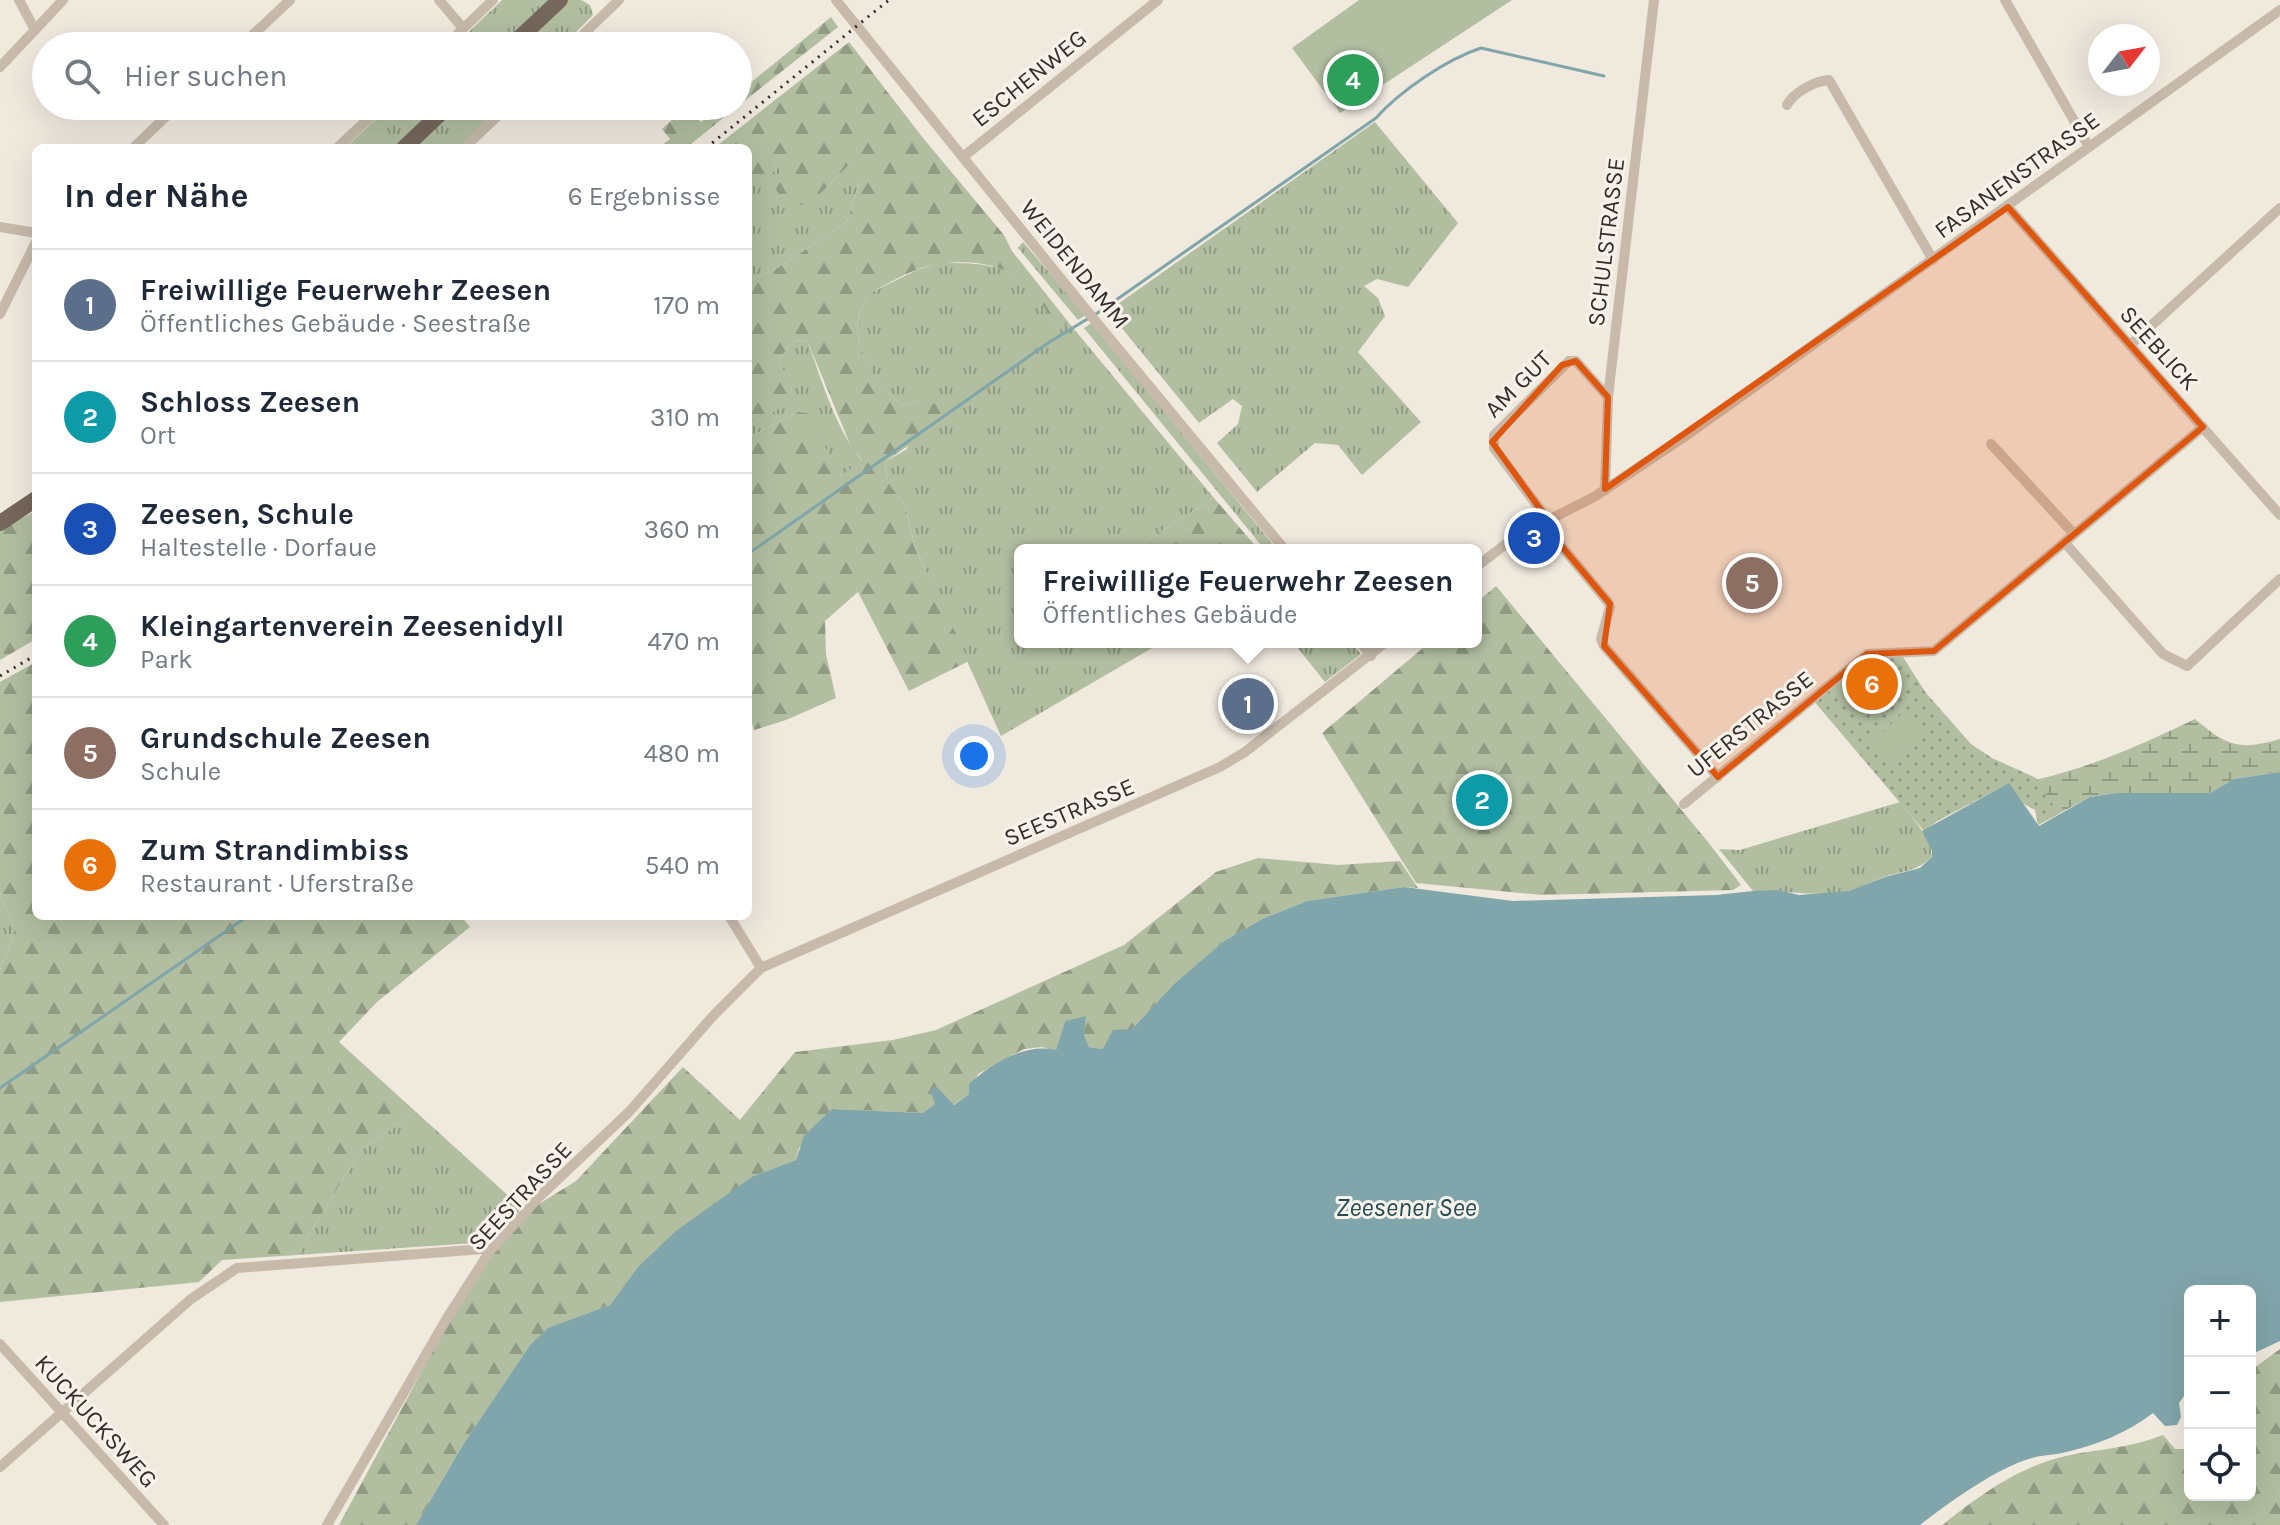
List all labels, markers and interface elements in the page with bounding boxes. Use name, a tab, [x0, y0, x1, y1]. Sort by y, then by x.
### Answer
street label: ESCHENWEG	[966, 23, 1092, 133]
north arrow	[2088, 24, 2160, 96]
search box	[32, 32, 752, 120]
pin: 4	[1327, 50, 1379, 110]
icon: search	[60, 54, 104, 98]
text: Hier suchen	[124, 58, 287, 94]
street label: FASANENSTRASSE	[1929, 106, 2105, 244]
street label: SCHULSTRASSE	[1582, 156, 1630, 328]
text: In der Nähe	[64, 176, 248, 216]
text: 6 Ergebnisse	[568, 181, 720, 212]
street label: WEIDENDAMM	[1014, 194, 1136, 334]
text: Freiwillige Feuerwehr Zeesen	[140, 272, 551, 308]
text: 1	[85, 290, 95, 321]
text: 170 m	[653, 290, 720, 321]
street label: SEEBLICK	[2114, 300, 2204, 396]
text: Öffentliches Gebäude · Seestraße	[140, 308, 531, 339]
street label: AM GUT	[1479, 345, 1557, 423]
text: Schloss Zeesen	[140, 384, 360, 420]
text: 2	[82, 402, 98, 433]
text: 310 m	[650, 402, 720, 433]
text: Ort	[140, 420, 176, 451]
text: Zeesen, Schule	[140, 496, 354, 532]
pin: 3	[1508, 508, 1560, 568]
text: 3	[82, 514, 98, 545]
text: 360 m	[644, 514, 720, 545]
text: Haltestelle · Dorfaue	[140, 532, 377, 563]
popup	[1014, 544, 1482, 648]
pin: 5	[1726, 553, 1778, 613]
text: Freiwillige Feuerwehr Zeesen	[1042, 563, 1454, 599]
text: Öffentliches Gebäude	[1042, 599, 1297, 630]
text: Kleingartenverein Zeesenidyll	[140, 608, 564, 644]
text: 4	[82, 626, 98, 657]
text: 470 m	[647, 626, 720, 657]
text: Park	[140, 644, 193, 675]
pin: 6	[1846, 654, 1898, 714]
street label: UFERSTRASSE	[1681, 665, 1819, 783]
pin: 1	[1222, 674, 1274, 734]
text: Grundschule Zeesen	[140, 720, 431, 756]
your location	[954, 736, 994, 776]
text: 5	[82, 738, 98, 769]
text: 480 m	[644, 738, 720, 769]
text: Schule	[140, 756, 221, 787]
pin: 2	[1456, 770, 1508, 830]
street label: SEESTRASSE	[1000, 772, 1138, 852]
text: Zum Strandimbiss	[140, 832, 409, 868]
text: 6	[82, 850, 98, 881]
text: 540 m	[645, 850, 720, 881]
text: Restaurant · Uferstraße	[140, 868, 414, 899]
street label: SEESTRASSE	[462, 1136, 578, 1256]
water label: Zeesener See	[1335, 1192, 1477, 1223]
map controls	[2184, 1285, 2256, 1501]
button: +	[2184, 1285, 2256, 1357]
street label: KUCKUCKSWEG	[29, 1349, 163, 1493]
button: −	[2184, 1357, 2256, 1429]
button: locate	[2184, 1429, 2256, 1501]

